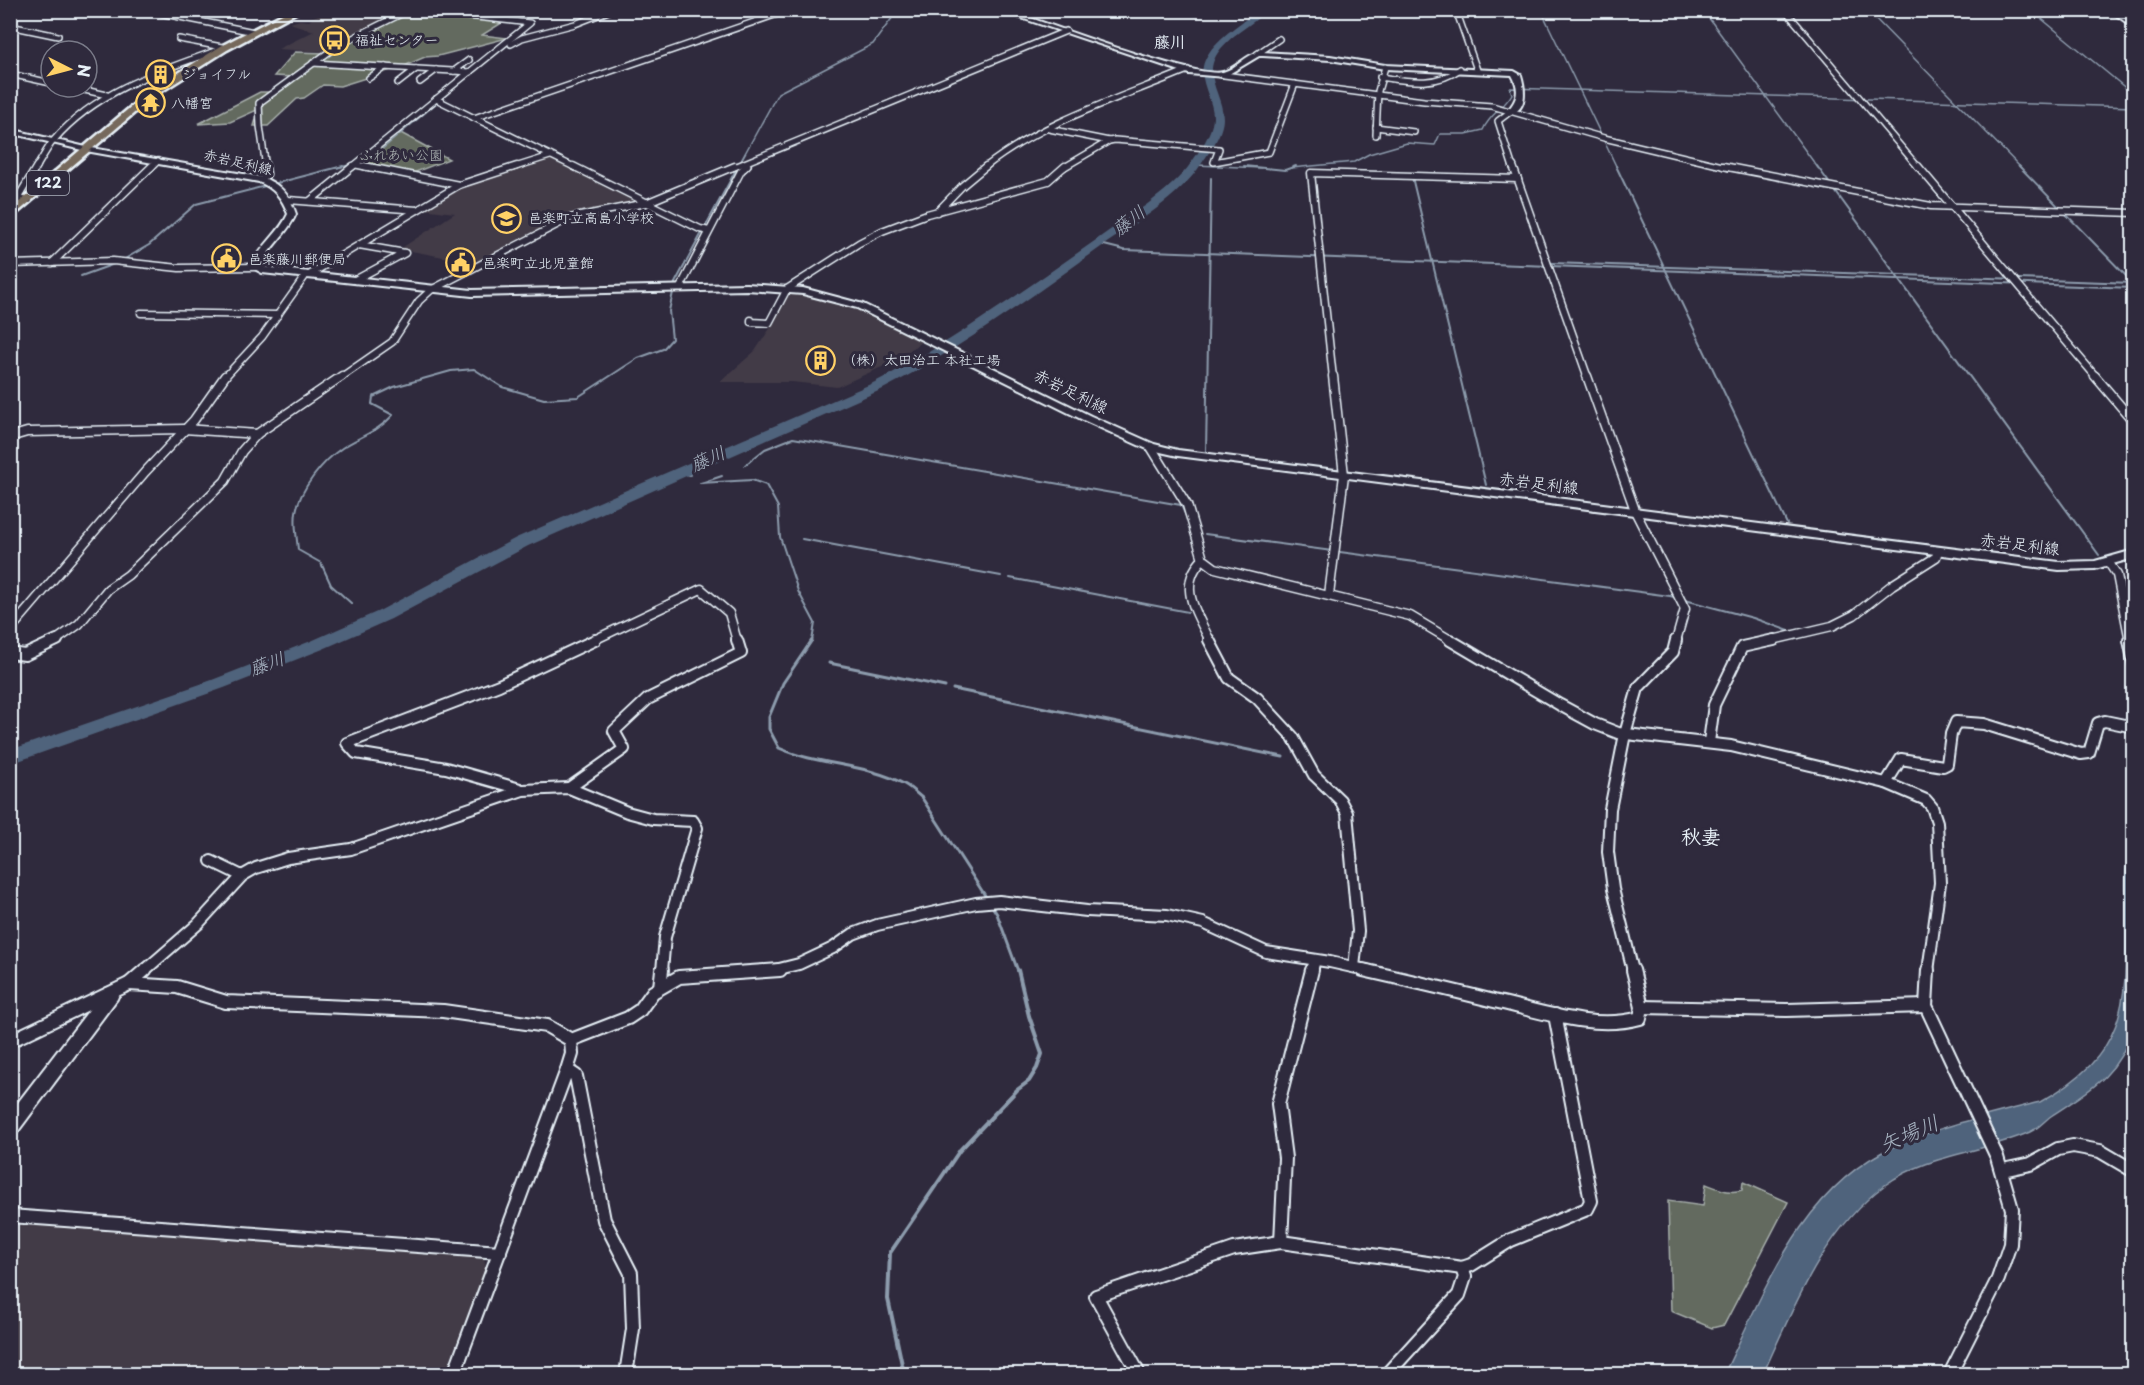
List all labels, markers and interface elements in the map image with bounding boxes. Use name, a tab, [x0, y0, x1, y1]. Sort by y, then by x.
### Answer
bus stop icon: 福祉センター	[318, 24, 350, 56]
place label: 福祉センター	[355, 29, 438, 50]
district label: 藤川	[1154, 29, 1186, 53]
north arrow	[39, 39, 99, 99]
building icon: ジョイフル	[145, 58, 177, 90]
text: N	[72, 63, 98, 78]
place label: ジョイフル	[182, 63, 251, 84]
temple icon: 八幡宮	[134, 87, 166, 119]
place label: 八幡宮	[171, 92, 213, 113]
street label: 赤岩足利線	[202, 143, 275, 180]
park label: ふれあい公園	[359, 144, 443, 165]
road number: 122	[27, 171, 69, 195]
water label: 藤川	[1106, 198, 1151, 242]
school or university icon: 邑楽町立高島小学校	[491, 202, 523, 234]
place label: 邑楽町立高島小学校	[528, 207, 654, 228]
public building icon: 邑楽藤川郵便局	[211, 243, 243, 275]
public building icon: 邑楽町立北児童館	[445, 247, 477, 279]
place label: 邑楽藤川郵便局	[248, 248, 346, 269]
place label: 邑楽町立北児童館	[482, 252, 594, 273]
building icon: （株）太田治工 本社工場	[805, 344, 837, 376]
place label: （株）太田治工 本社工場	[842, 349, 1001, 370]
street label: 赤岩足利線	[1030, 362, 1113, 418]
water label: 藤川	[685, 438, 729, 477]
street label: 赤岩足利線	[1498, 465, 1580, 499]
street label: 赤岩足利線	[1979, 526, 2061, 560]
water label: 藤川	[245, 644, 288, 681]
district label: 秋妻	[1681, 821, 1721, 851]
water label: 矢場川	[1873, 1105, 1943, 1159]

